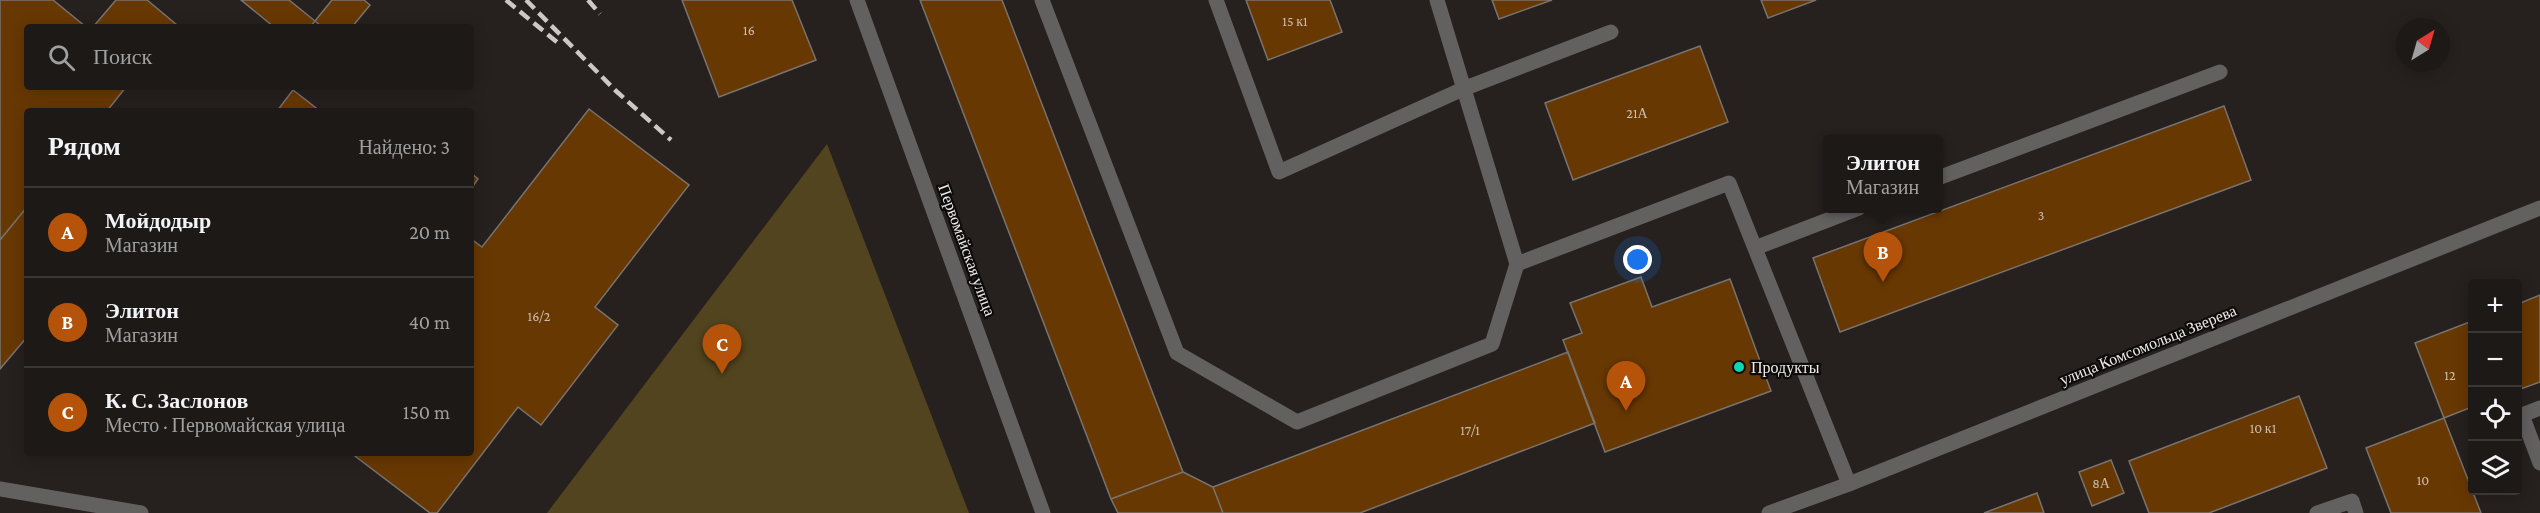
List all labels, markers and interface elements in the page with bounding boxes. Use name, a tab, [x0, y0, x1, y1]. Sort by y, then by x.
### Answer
house number: 15 к1	[1282, 13, 1308, 29]
north arrow	[2396, 18, 2450, 72]
house number: 16	[743, 22, 755, 38]
search box	[24, 24, 474, 90]
icon: search	[45, 41, 78, 74]
text: Поиск	[93, 44, 152, 69]
house number: 21А	[1626, 105, 1649, 121]
text: Рядом	[48, 132, 121, 161]
popup	[1823, 135, 1943, 213]
text: Найдено: 3	[358, 136, 450, 158]
text: Элитон	[1846, 150, 1920, 175]
text: Магазин	[1846, 176, 1919, 198]
street label: Первомайская улица	[934, 182, 999, 319]
house number: 3	[2038, 207, 2044, 223]
text: Мойдодыр	[105, 208, 211, 233]
text: A	[62, 221, 73, 243]
text: 20 m	[409, 221, 450, 243]
pin: B	[1864, 232, 1902, 282]
text: Магазин	[105, 234, 178, 256]
your location	[1623, 245, 1652, 274]
map controls	[2468, 279, 2522, 495]
button: +	[2468, 279, 2522, 333]
text: Элитон	[105, 298, 179, 323]
street label: улица Комсомольца Зверева	[2057, 302, 2239, 389]
house number: 16/2	[528, 308, 551, 324]
text: B	[62, 311, 73, 333]
text: 40 m	[409, 311, 450, 333]
text: Магазин	[105, 324, 178, 346]
pin: C	[702, 324, 742, 374]
button: −	[2468, 333, 2522, 387]
place label: Продукты	[1751, 359, 1820, 377]
marker: Продукты	[1732, 360, 1746, 374]
pin: A	[1606, 362, 1646, 411]
house number: 12	[2444, 367, 2456, 383]
button: locate	[2468, 387, 2522, 441]
text: К. С. Заслонов	[105, 388, 248, 413]
text: C	[61, 401, 74, 423]
text: 150 m	[403, 401, 450, 423]
text: Место · Первомайская улица	[105, 414, 345, 436]
house number: 10 к1	[2250, 420, 2277, 436]
house number: 17/1	[1460, 422, 1480, 438]
button: layers	[2468, 441, 2522, 495]
house number: 10	[2417, 472, 2429, 488]
house number: 8А	[2092, 475, 2111, 491]

